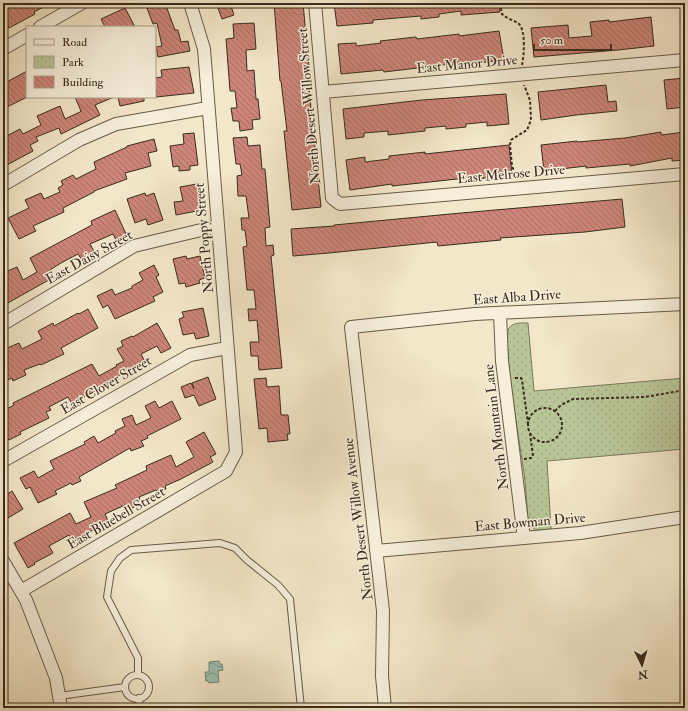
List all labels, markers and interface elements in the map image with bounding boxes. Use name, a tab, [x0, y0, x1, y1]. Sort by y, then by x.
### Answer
legend	[26, 26, 156, 98]
scale bar	[534, 26, 611, 52]
street label: North Desert Willow Street	[294, 27, 324, 185]
text: 50 m	[540, 33, 564, 48]
text: Road	[62, 35, 87, 50]
street label: East Manor Drive	[416, 51, 518, 77]
text: Park	[62, 55, 84, 70]
text: Building	[62, 75, 105, 90]
street label: East Melrose Drive	[456, 161, 566, 187]
street label: North Poppy Street	[191, 182, 218, 294]
street label: East Daisy Street	[43, 226, 136, 289]
street label: East Alba Drive	[472, 285, 562, 309]
street label: East Clover Street	[57, 352, 155, 418]
street label: North Mountain Lane	[480, 363, 512, 491]
street label: North Desert Willow Avenue	[340, 437, 376, 601]
street label: East Bluebell Street	[64, 483, 168, 553]
street label: East Bowman Drive	[474, 509, 586, 535]
north arrow	[622, 645, 662, 685]
text: N	[636, 667, 649, 681]

